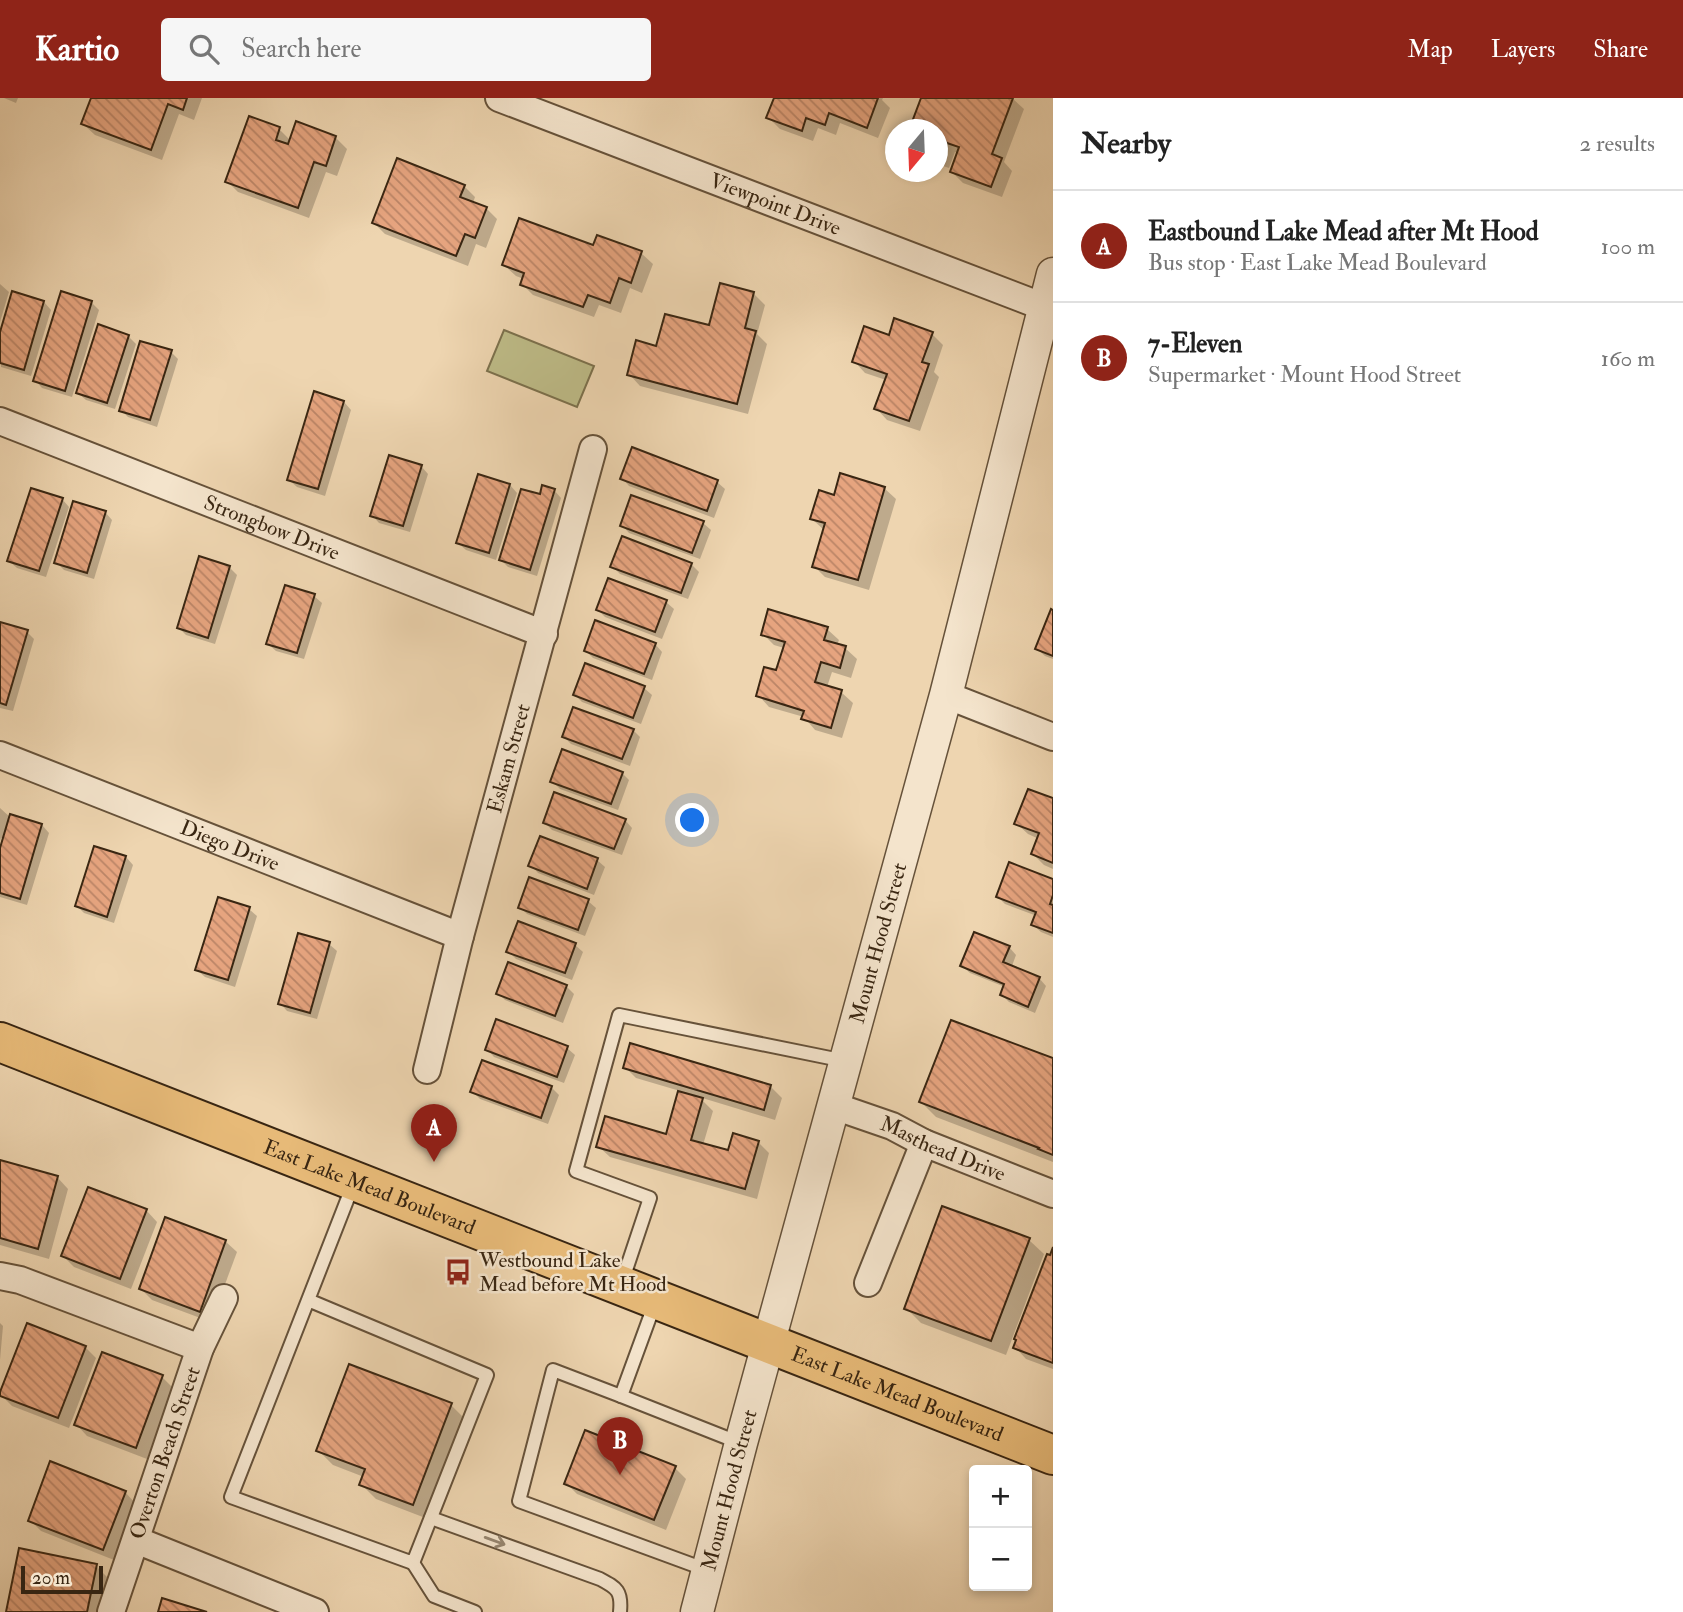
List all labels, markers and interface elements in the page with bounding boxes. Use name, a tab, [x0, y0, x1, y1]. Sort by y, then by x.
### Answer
search box	[161, 18, 651, 81]
text: Kartio	[35, 29, 119, 70]
icon: search	[185, 30, 223, 68]
text: Search here	[241, 33, 361, 65]
text: Map	[1408, 34, 1453, 65]
text: Layers	[1491, 34, 1555, 65]
text: Share	[1593, 34, 1648, 65]
north arrow	[885, 119, 948, 182]
text: Nearby	[1081, 125, 1171, 162]
text: 2 results	[1580, 129, 1655, 158]
street label: Viewpoint Drive	[706, 167, 845, 242]
text: Eastbound Lake Mead after Mt Hood	[1148, 216, 1538, 248]
text: A	[1097, 232, 1111, 261]
text: 100 m	[1601, 232, 1655, 261]
text: Bus stop · East Lake Mead Boulevard	[1148, 248, 1487, 277]
text: 7-Eleven	[1148, 328, 1242, 360]
text: B	[1096, 344, 1112, 373]
text: 160 m	[1601, 344, 1655, 373]
text: Supermarket · Mount Hood Street	[1148, 360, 1461, 389]
street label: Strongbow Drive	[200, 489, 344, 567]
street label: Eskam Street	[481, 701, 537, 816]
your location	[675, 803, 709, 837]
street label: Diego Drive	[176, 814, 283, 878]
street label: Mount Hood Street	[844, 860, 913, 1027]
pin: A	[411, 1104, 457, 1162]
street label: Masthead Drive	[877, 1110, 1009, 1188]
street label: East Lake Mead Boulevard	[259, 1134, 480, 1241]
place label: Westbound Lake Mead before Mt Hood	[478, 1247, 667, 1298]
bus stop icon: Westbound Lake Mead before Mt Hood	[443, 1257, 473, 1287]
street label: East Lake Mead Boulevard	[787, 1341, 1008, 1448]
street label: Overton Beach Street	[124, 1363, 207, 1543]
street label: Mount Hood Street	[695, 1406, 764, 1574]
pin: B	[597, 1417, 643, 1475]
map controls	[969, 1465, 1032, 1591]
button: +	[969, 1465, 1032, 1528]
button: −	[969, 1528, 1032, 1591]
one-way arrow	[484, 1536, 506, 1549]
scale bar	[21, 1563, 103, 1595]
text: 20 m	[32, 1566, 70, 1590]

